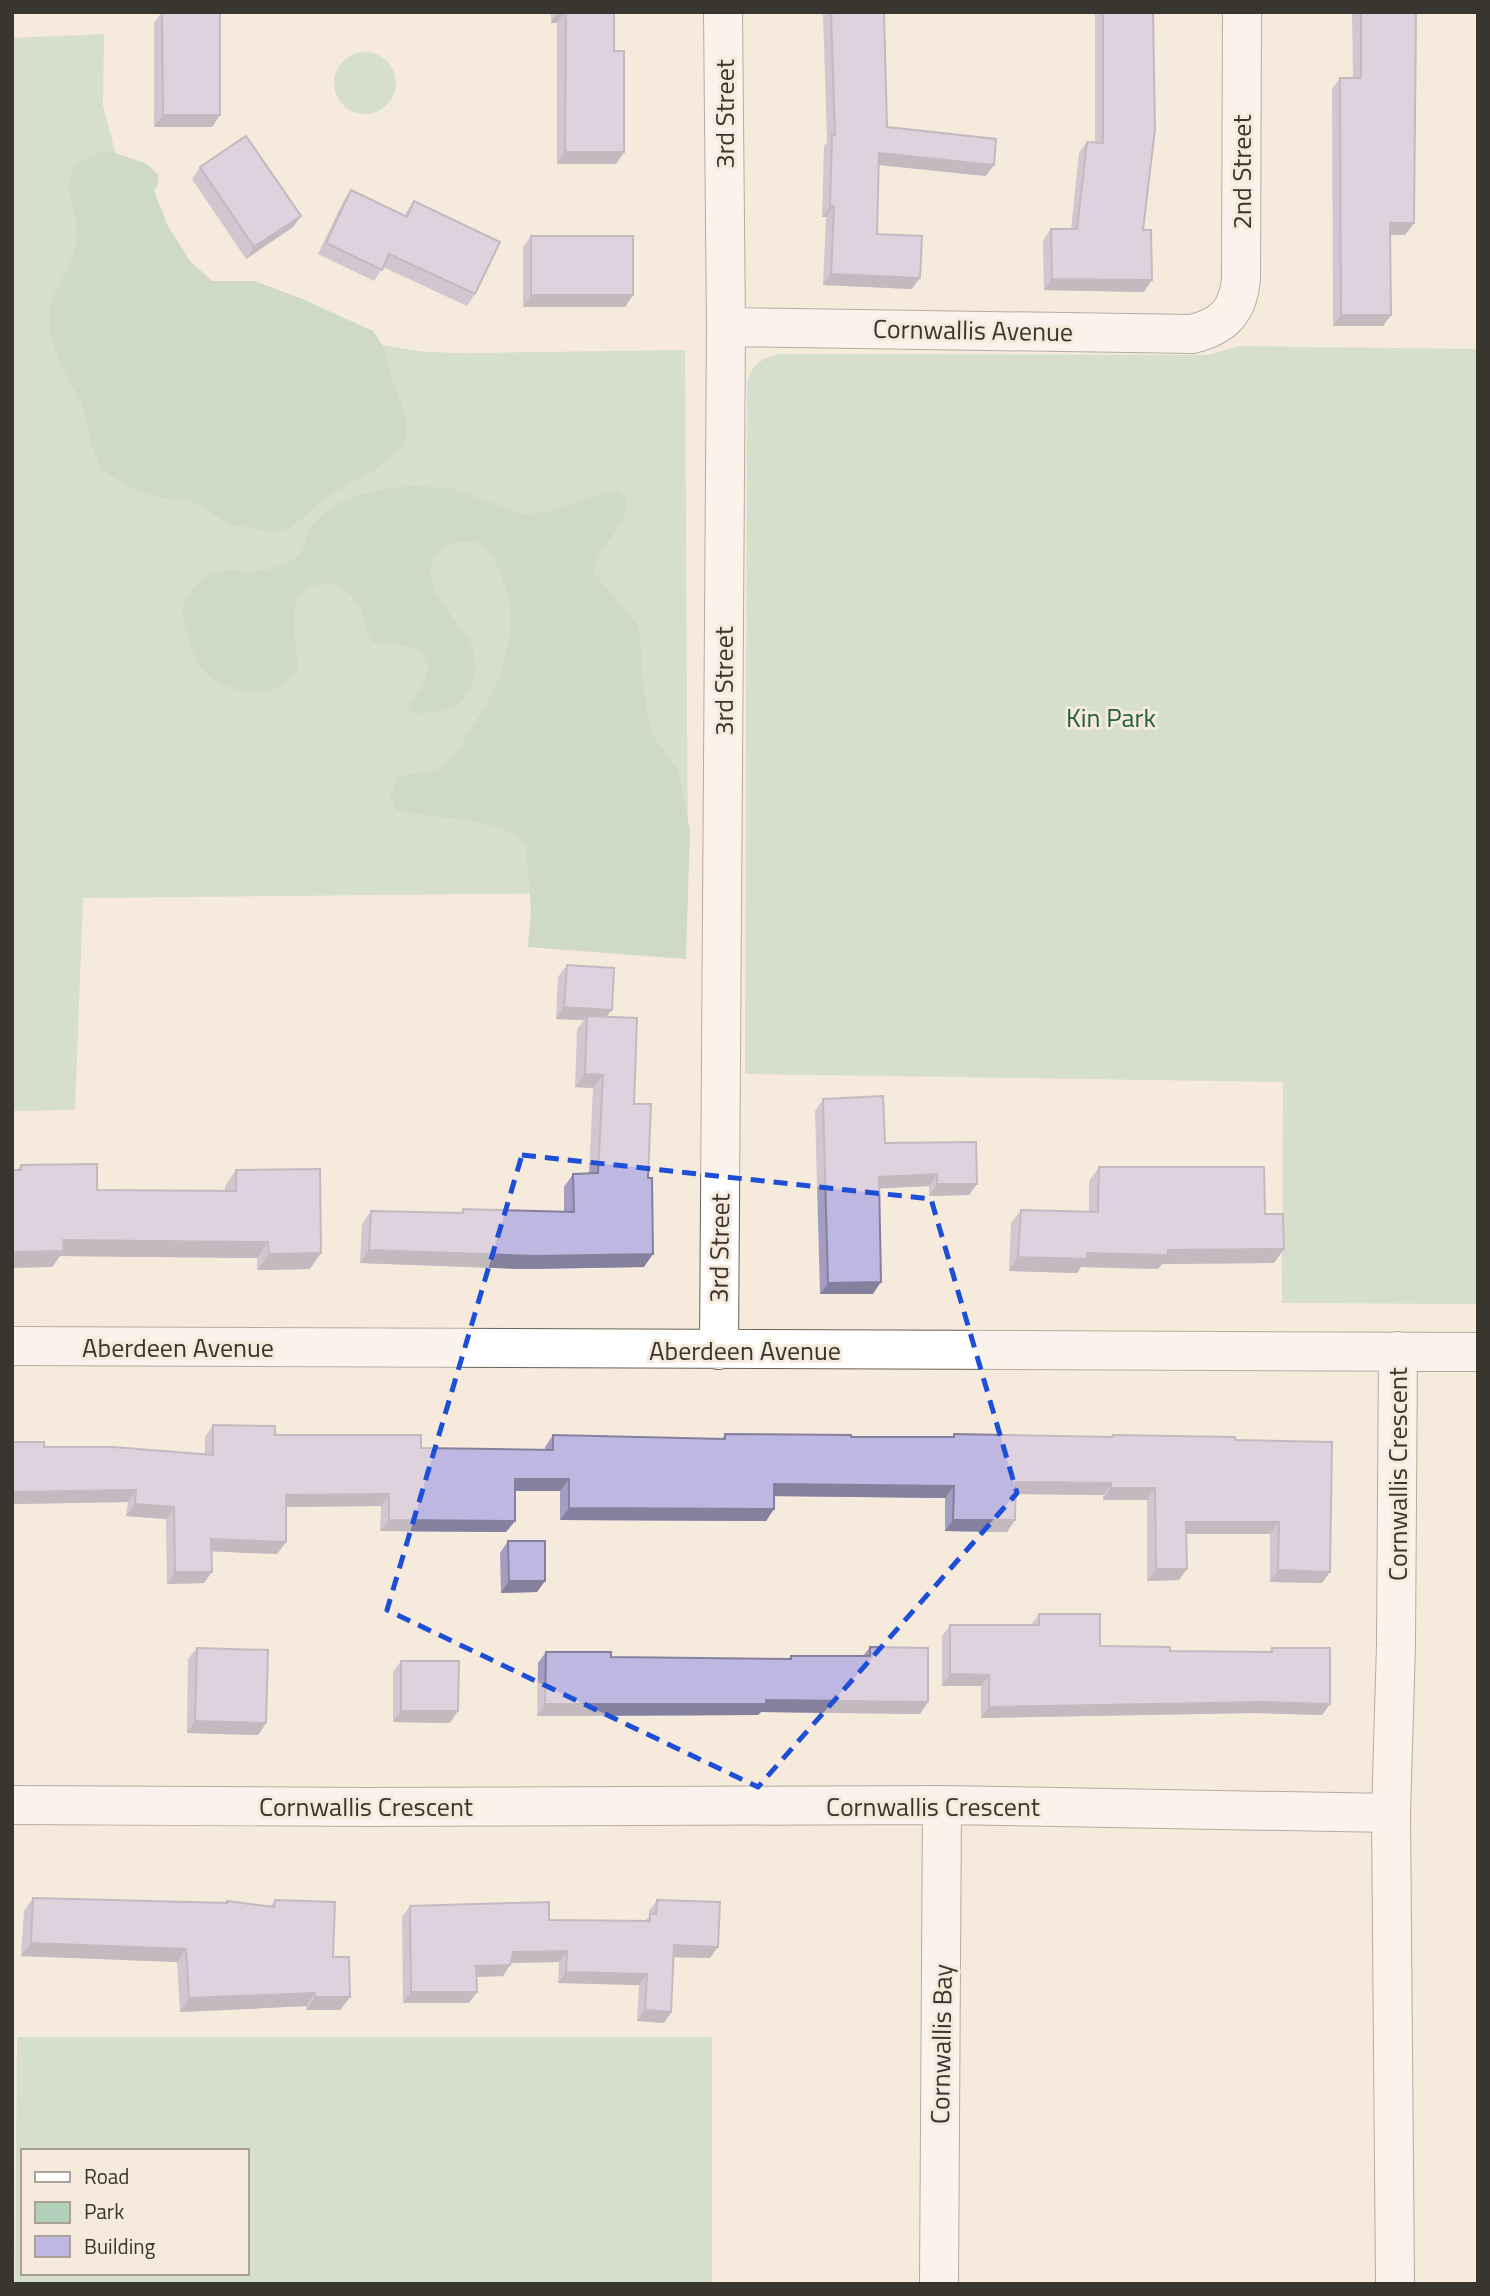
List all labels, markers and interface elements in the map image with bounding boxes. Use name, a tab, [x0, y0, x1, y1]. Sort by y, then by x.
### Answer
street label: 3rd Street	[705, 59, 744, 169]
street label: 2nd Street	[1222, 114, 1261, 230]
street label: Cornwallis Avenue	[873, 309, 1073, 351]
street label: 3rd Street	[704, 626, 743, 736]
park label: Kin Park	[1066, 698, 1156, 737]
street label: 3rd Street	[699, 1193, 739, 1303]
street label: Aberdeen Avenue	[82, 1328, 274, 1367]
street label: Aberdeen Avenue	[649, 1331, 841, 1370]
street label: Cornwallis Crescent	[1378, 1367, 1417, 1581]
street label: Cornwallis Crescent	[259, 1787, 473, 1826]
street label: Cornwallis Crescent	[826, 1787, 1040, 1826]
street label: Cornwallis Bay	[920, 1964, 962, 2124]
legend	[21, 2149, 248, 2275]
text: Road	[84, 2160, 129, 2192]
text: Park	[84, 2195, 124, 2227]
text: Building	[84, 2230, 156, 2262]

